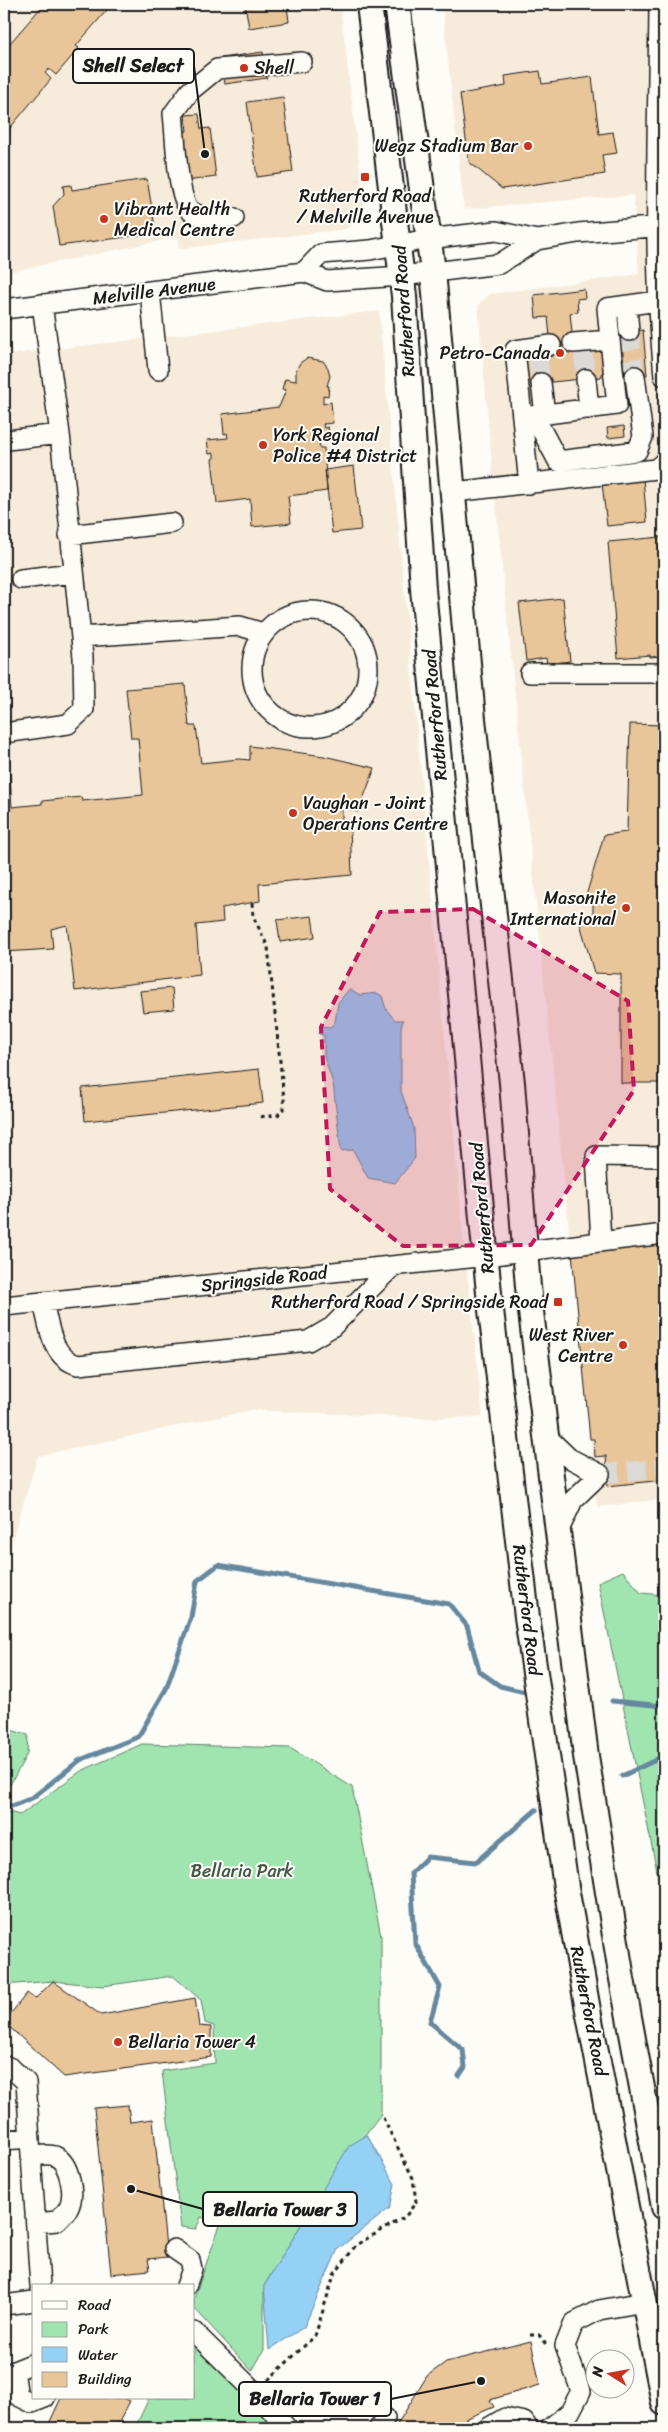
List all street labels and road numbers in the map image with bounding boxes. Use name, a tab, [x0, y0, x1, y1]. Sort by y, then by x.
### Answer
street label: Rutherford Road	[383, 243, 425, 378]
street label: Melville Avenue	[91, 268, 218, 314]
street label: Rutherford Road	[413, 647, 457, 782]
street label: Rutherford Road	[460, 1140, 504, 1275]
street label: Springside Road	[199, 1256, 330, 1302]
street label: Rutherford Road	[503, 1543, 551, 1679]
street label: Rutherford Road	[561, 1943, 618, 2080]

